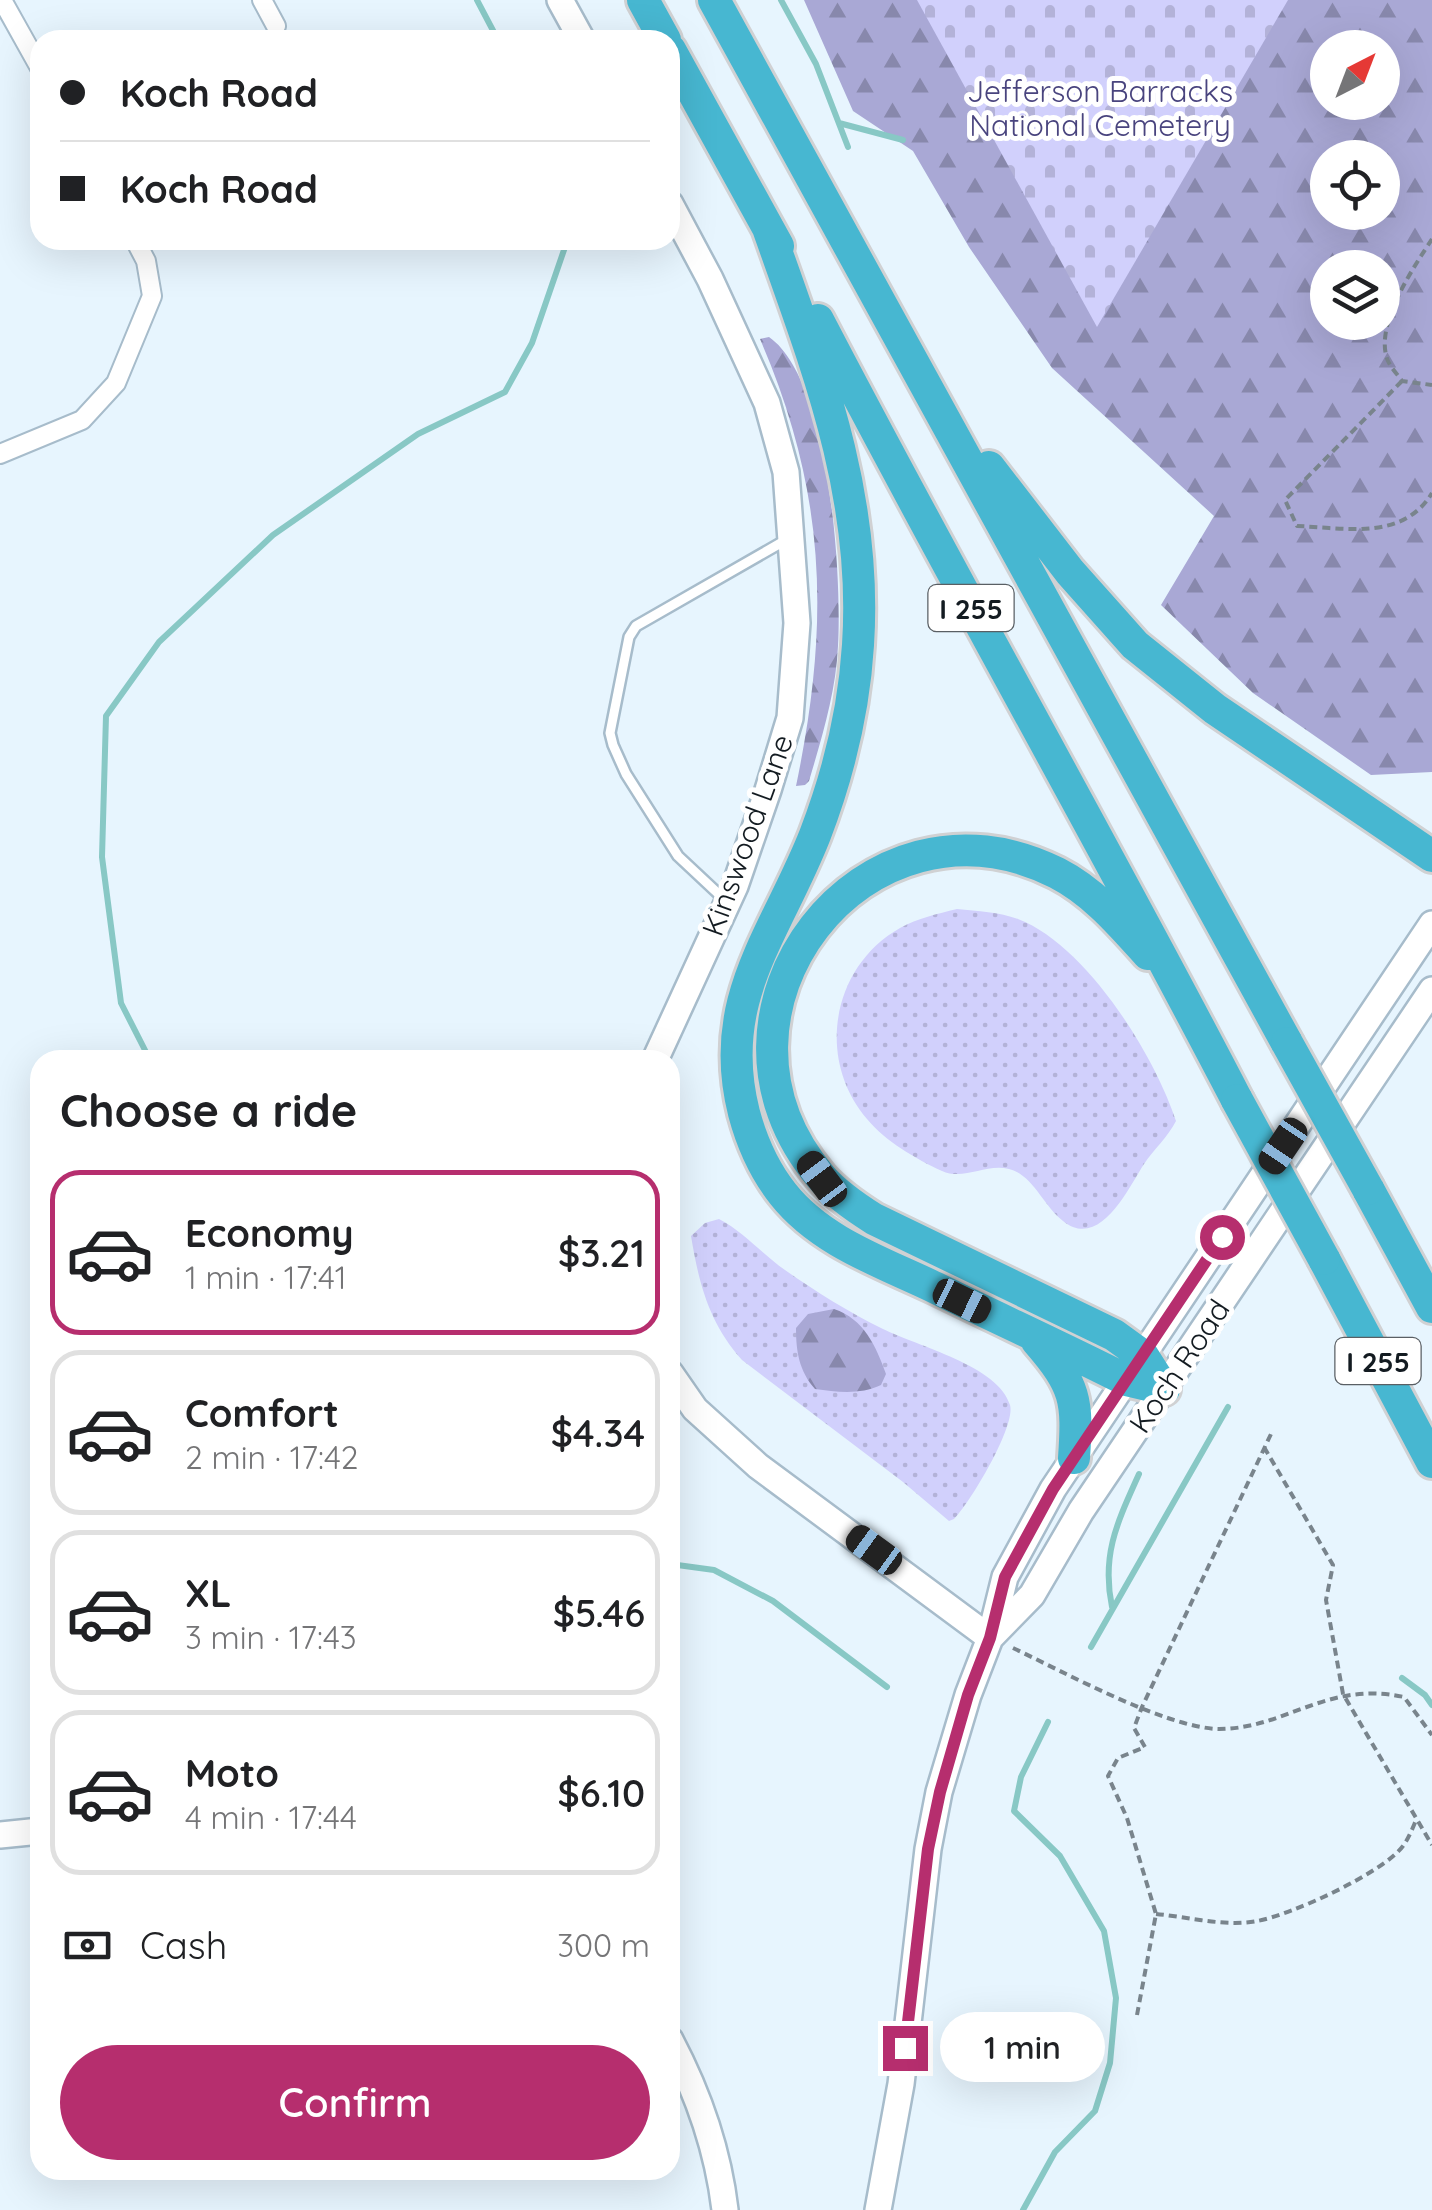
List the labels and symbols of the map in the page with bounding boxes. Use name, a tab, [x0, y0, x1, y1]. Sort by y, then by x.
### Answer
north arrow	[1310, 30, 1400, 120]
park label: Jefferson Barracks National Cemetery	[967, 72, 1233, 144]
road number: I 255	[928, 585, 1014, 631]
street label: Kinswood Lane	[693, 729, 801, 941]
car	[1254, 1113, 1312, 1179]
car	[792, 1146, 852, 1212]
route start	[1200, 1215, 1245, 1260]
car	[928, 1274, 996, 1328]
street label: Koch Road	[1120, 1292, 1238, 1440]
road number: I 255	[1336, 1338, 1420, 1384]
car	[841, 1520, 907, 1580]
callout: 1 min	[940, 2013, 1105, 2083]
route end	[883, 2026, 928, 2071]

